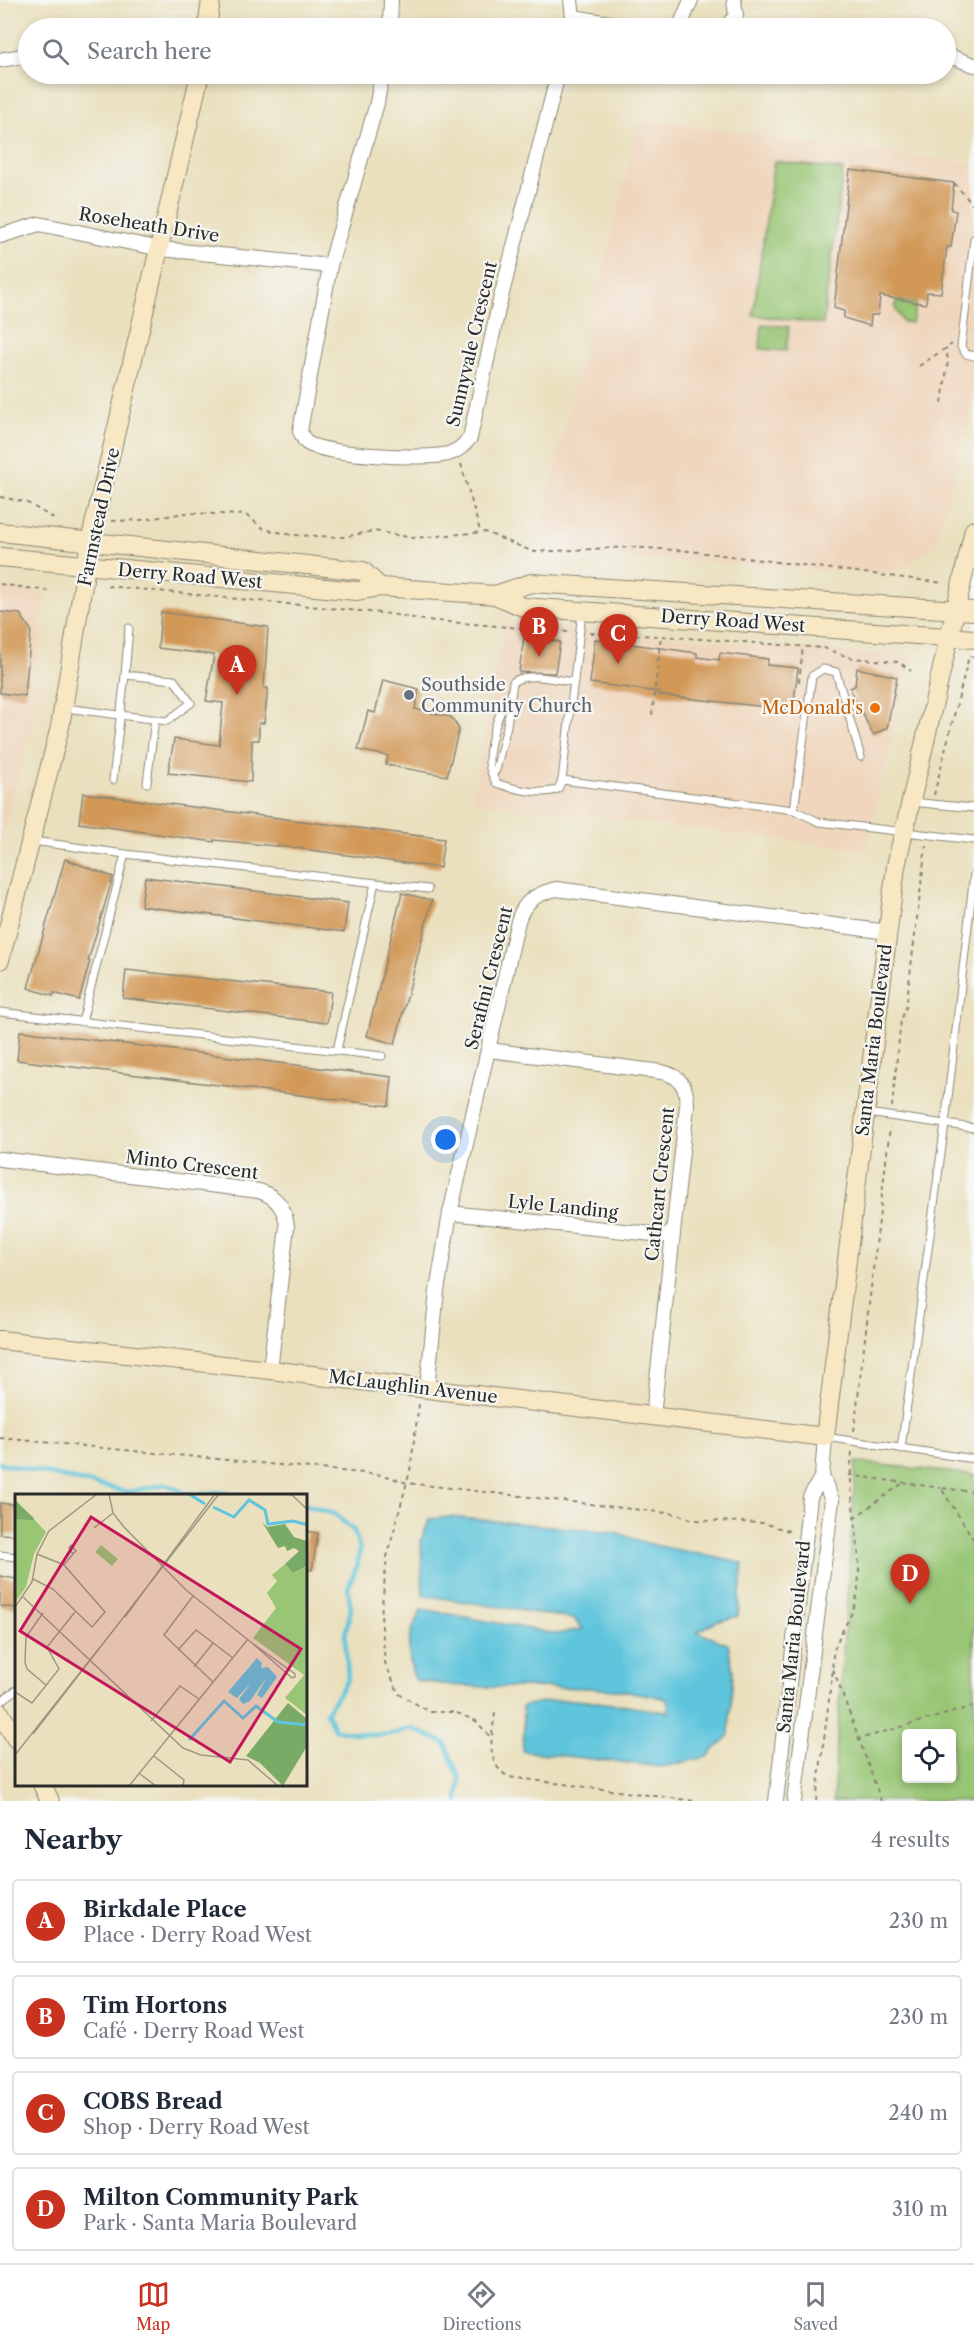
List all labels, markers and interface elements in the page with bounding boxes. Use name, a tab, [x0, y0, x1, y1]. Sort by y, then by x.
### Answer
search box	[18, 18, 956, 84]
icon: search	[39, 35, 72, 68]
text: Search here	[87, 38, 212, 65]
street label: Roseheath Drive	[77, 203, 221, 247]
street label: Sunnyvale Crescent	[442, 258, 502, 429]
street label: Farmstead Drive	[74, 446, 124, 588]
street label: Derry Road West	[117, 559, 264, 593]
street label: Derry Road West	[660, 605, 807, 637]
pin: B	[520, 608, 558, 657]
pin: C	[598, 614, 638, 664]
pin: A	[218, 646, 256, 695]
place label: Southside Community Church	[421, 674, 592, 717]
marker: Southside Community Church	[402, 688, 416, 702]
place label: McDonald's	[762, 697, 863, 719]
marker: McDonald's	[868, 701, 882, 715]
street label: Serafini Crescent	[461, 903, 518, 1052]
street label: Santa Maria Boulevard	[851, 943, 897, 1137]
street label: Cathcart Crescent	[641, 1105, 679, 1262]
your location	[431, 1125, 460, 1154]
street label: Minto Crescent	[124, 1146, 260, 1184]
street label: Lyle Landing	[507, 1190, 620, 1224]
street label: McLaughlin Avenue	[327, 1366, 499, 1408]
inset map	[15, 1494, 308, 1786]
street label: Santa Maria Boulevard	[773, 1540, 815, 1734]
pin: D	[890, 1554, 930, 1604]
map controls	[902, 1729, 956, 1783]
button: locate	[902, 1729, 956, 1783]
text: Nearby	[24, 1824, 122, 1856]
text: 4 results	[871, 1828, 950, 1852]
text: Birkdale Place	[83, 1896, 247, 1923]
text: A	[38, 1909, 53, 1933]
text: 230 m	[889, 1909, 948, 1933]
text: Place · Derry Road West	[83, 1923, 312, 1947]
text: Tim Hortons	[83, 1992, 227, 2019]
text: B	[38, 2005, 53, 2029]
text: 230 m	[889, 2005, 948, 2029]
text: Café · Derry Road West	[83, 2019, 305, 2043]
text: COBS Bread	[83, 2088, 223, 2115]
text: C	[37, 2101, 54, 2125]
text: 240 m	[888, 2101, 948, 2125]
text: Shop · Derry Road West	[83, 2115, 310, 2139]
text: Milton Community Park	[83, 2184, 358, 2211]
text: D	[37, 2197, 54, 2221]
text: 310 m	[892, 2197, 948, 2221]
text: Park · Santa Maria Boulevard	[83, 2211, 357, 2235]
tab: Map	[136, 2278, 170, 2334]
tab: Directions	[442, 2278, 521, 2334]
tab: Saved	[794, 2278, 838, 2334]

